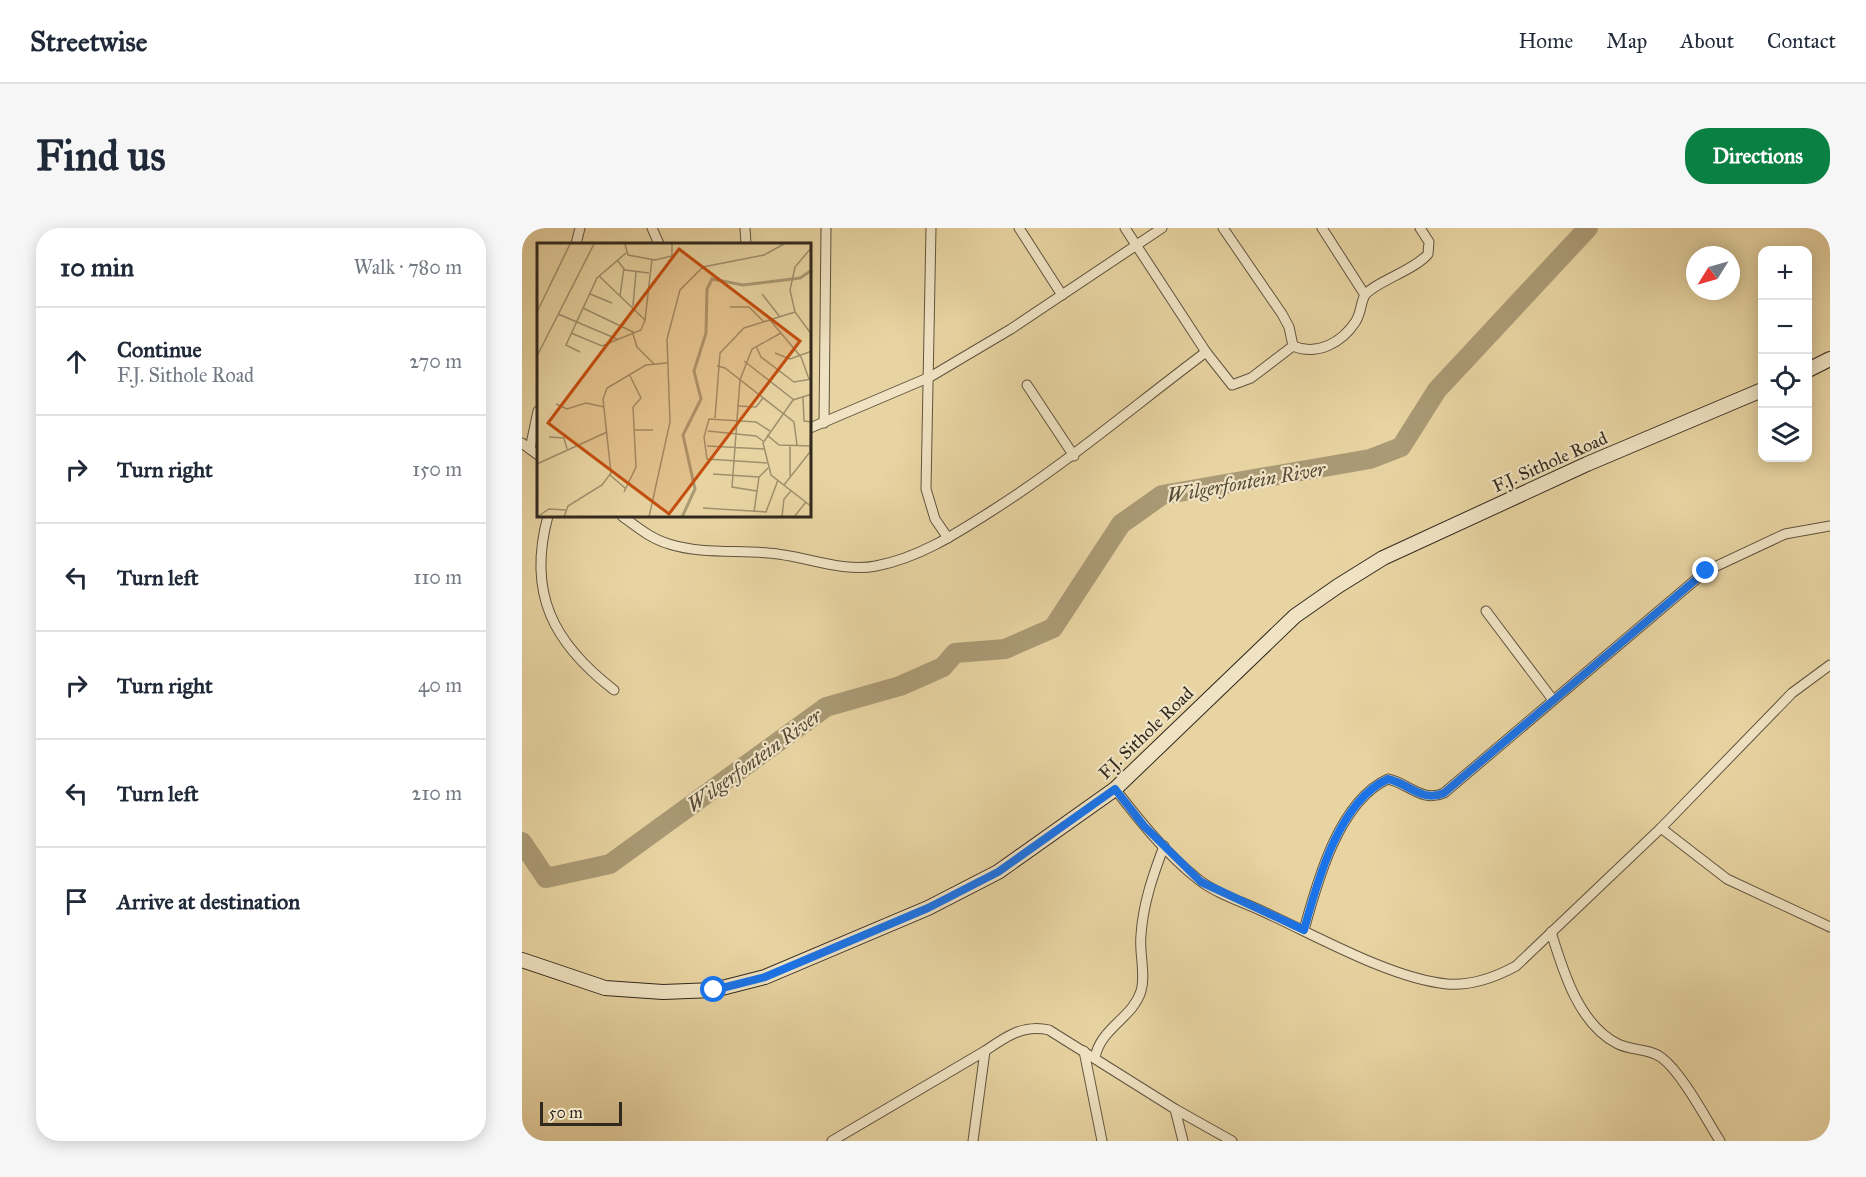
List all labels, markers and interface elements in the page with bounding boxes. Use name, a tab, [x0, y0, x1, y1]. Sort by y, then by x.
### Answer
text: Streetwise	[30, 24, 147, 59]
text: Home	[1518, 28, 1573, 54]
text: Map	[1606, 28, 1647, 54]
text: About	[1680, 28, 1734, 54]
text: Contact	[1767, 28, 1836, 54]
button: Directions	[1685, 128, 1830, 184]
text: Find us	[36, 130, 166, 182]
inset map	[537, 243, 812, 518]
north arrow	[1686, 246, 1740, 300]
map controls	[1758, 246, 1812, 462]
button: +	[1758, 246, 1812, 300]
text: 10 min	[60, 251, 134, 283]
text: Walk · 780 m	[354, 255, 462, 279]
button: −	[1758, 300, 1812, 354]
text: Continue	[117, 336, 202, 363]
icon: ahead	[60, 345, 93, 378]
text: 270 m	[409, 349, 462, 373]
button: locate	[1758, 354, 1812, 408]
text: F.J. Sithole Road	[117, 363, 254, 387]
button: layers	[1758, 408, 1812, 462]
street label: F.J. Sithole Road	[1489, 427, 1611, 498]
icon: right	[60, 453, 93, 486]
text: Turn right	[117, 456, 213, 483]
water label: Wilgerfontein River	[1165, 456, 1329, 508]
text: 150 m	[412, 457, 462, 481]
route end	[1692, 557, 1718, 583]
icon: left	[60, 561, 93, 594]
text: Turn left	[117, 564, 199, 591]
text: 110 m	[414, 565, 462, 589]
icon: right	[60, 669, 93, 702]
text: Turn right	[117, 672, 213, 699]
text: 40 m	[418, 673, 462, 697]
street label: F.J. Sithole Road	[1094, 682, 1199, 785]
water label: Wilgerfontein River	[682, 702, 827, 817]
icon: left	[60, 777, 93, 810]
text: Turn left	[117, 780, 199, 807]
text: 210 m	[412, 781, 462, 805]
icon: arrive	[60, 885, 93, 918]
text: Arrive at destination	[117, 888, 300, 915]
route start	[700, 976, 726, 1002]
scale bar	[540, 1099, 622, 1126]
text: 50 m	[549, 1103, 583, 1122]

